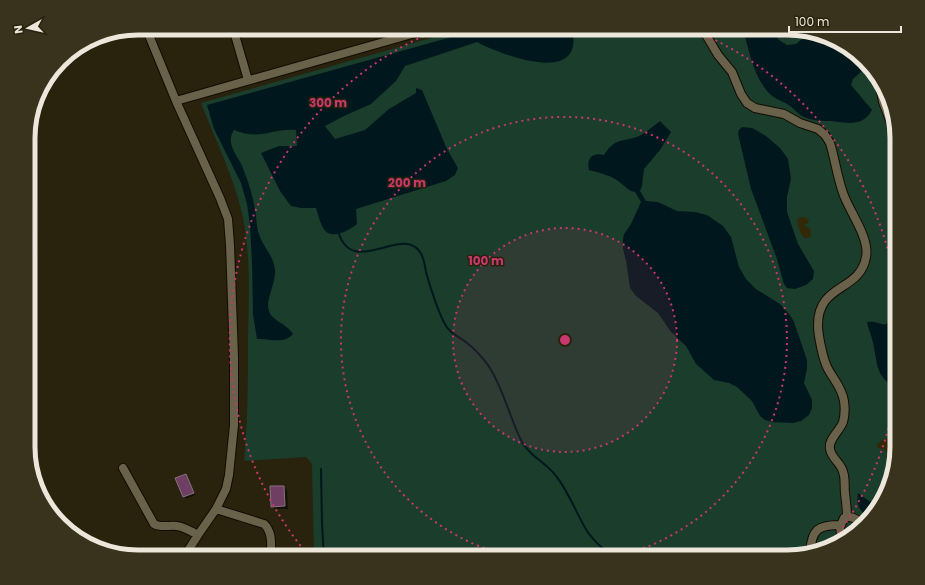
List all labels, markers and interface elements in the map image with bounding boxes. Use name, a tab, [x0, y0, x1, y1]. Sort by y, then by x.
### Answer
north arrow	[8, 8, 48, 48]
scale bar	[789, 8, 901, 34]
text: 100 m	[795, 13, 829, 30]
text: N	[10, 24, 27, 35]
text: 300 m	[309, 94, 347, 111]
text: 200 m	[388, 174, 426, 191]
text: 100 m	[468, 252, 504, 269]
centre of rings	[558, 333, 572, 347]

